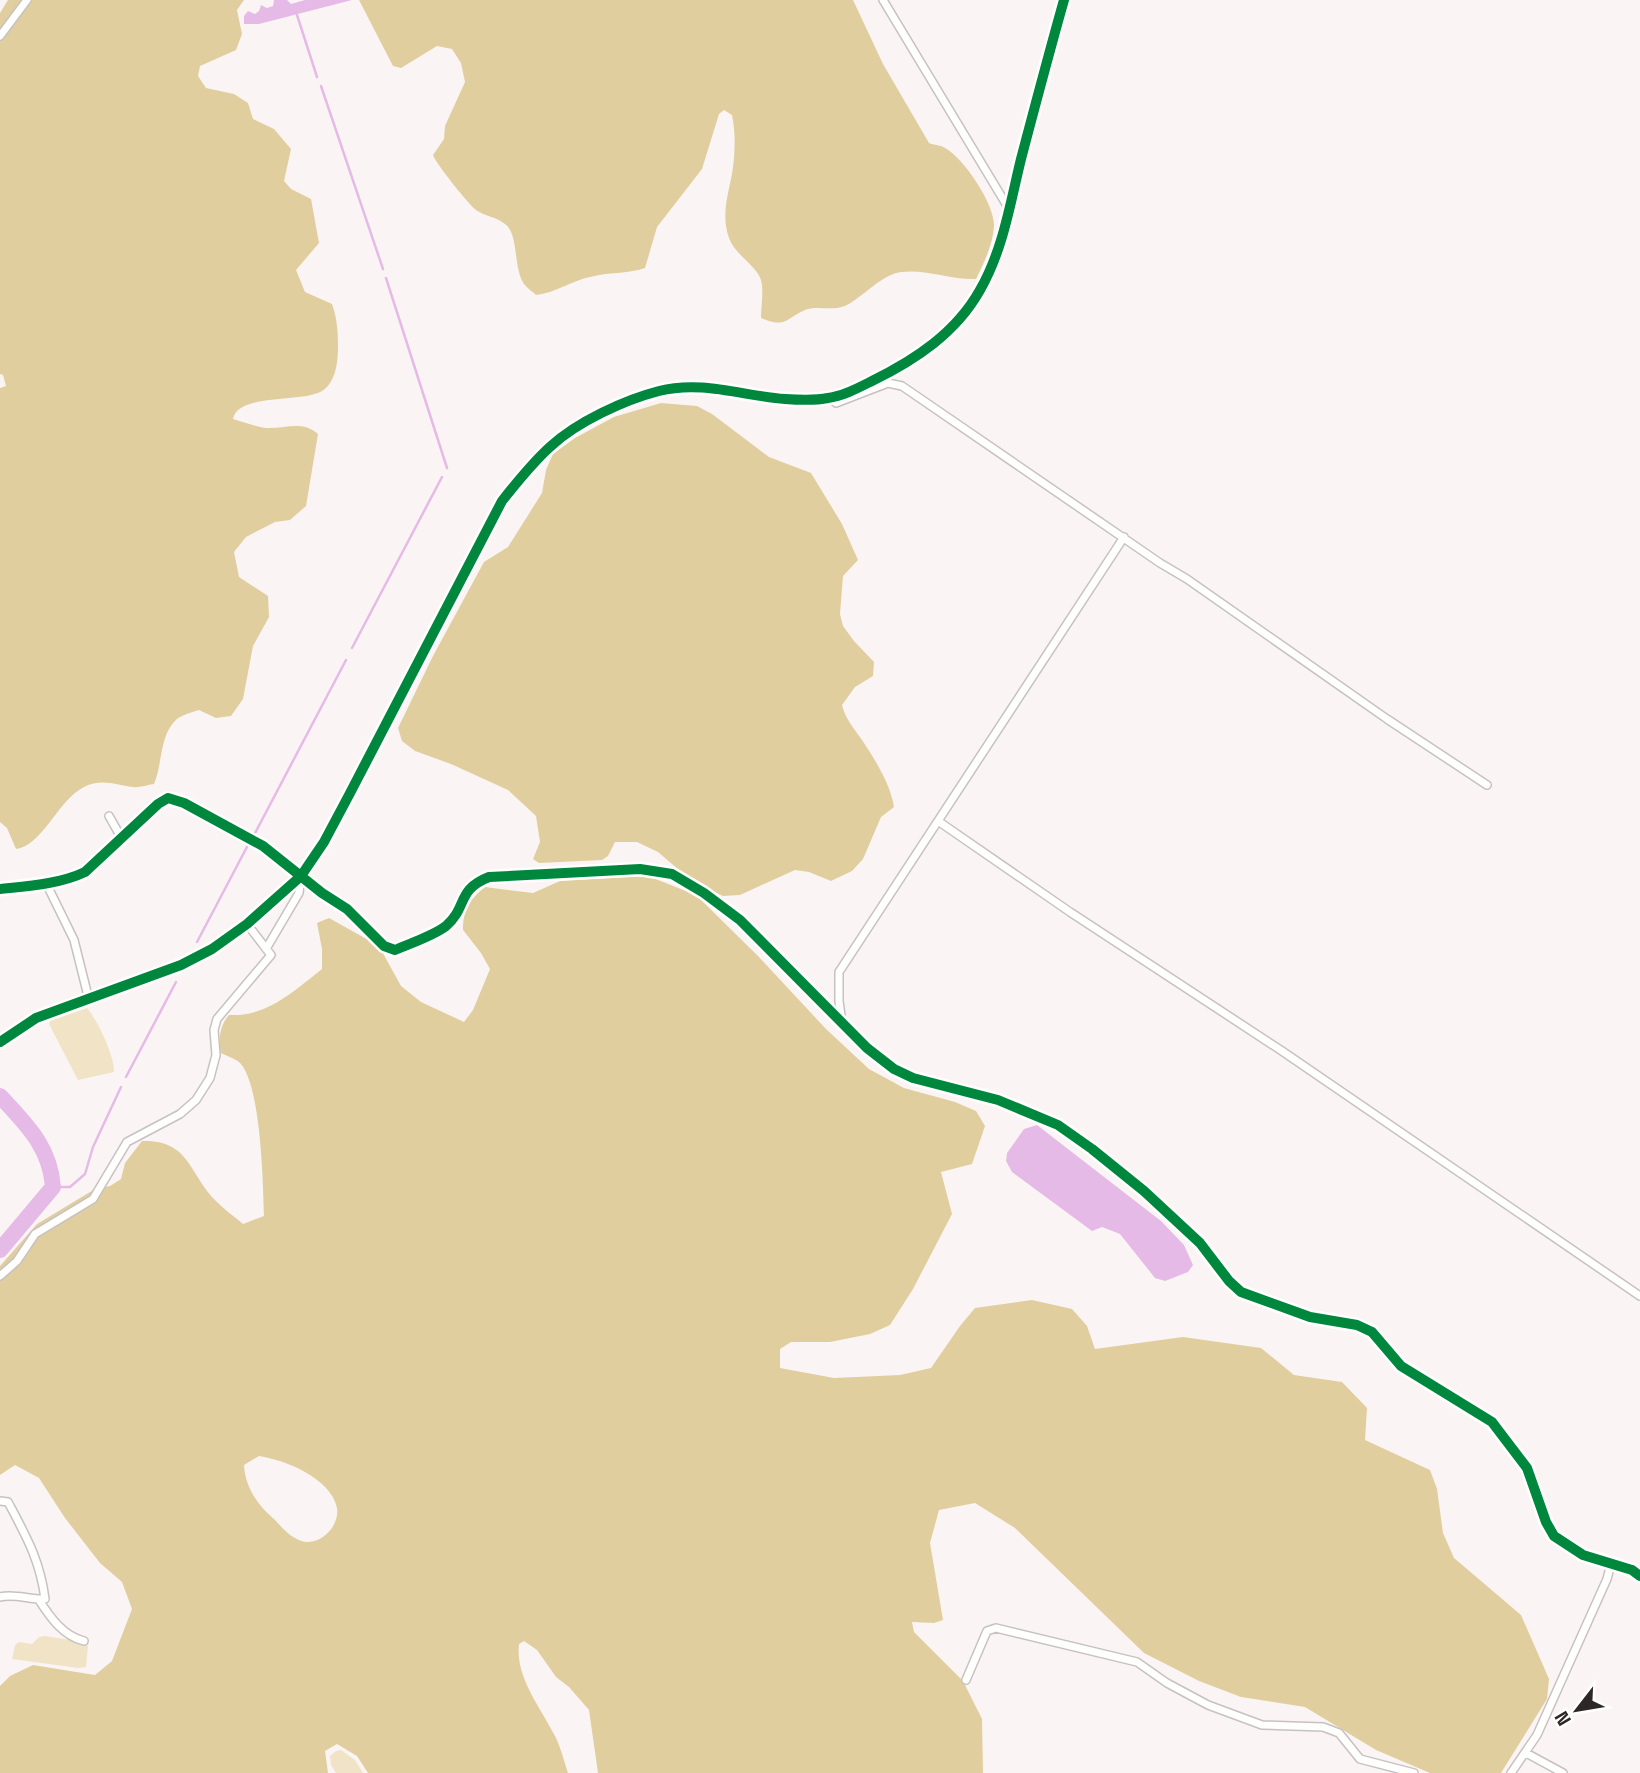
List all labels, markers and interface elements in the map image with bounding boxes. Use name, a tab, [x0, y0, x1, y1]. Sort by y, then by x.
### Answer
north arrow	[1542, 1675, 1612, 1745]
text: N	[1549, 1707, 1577, 1730]

